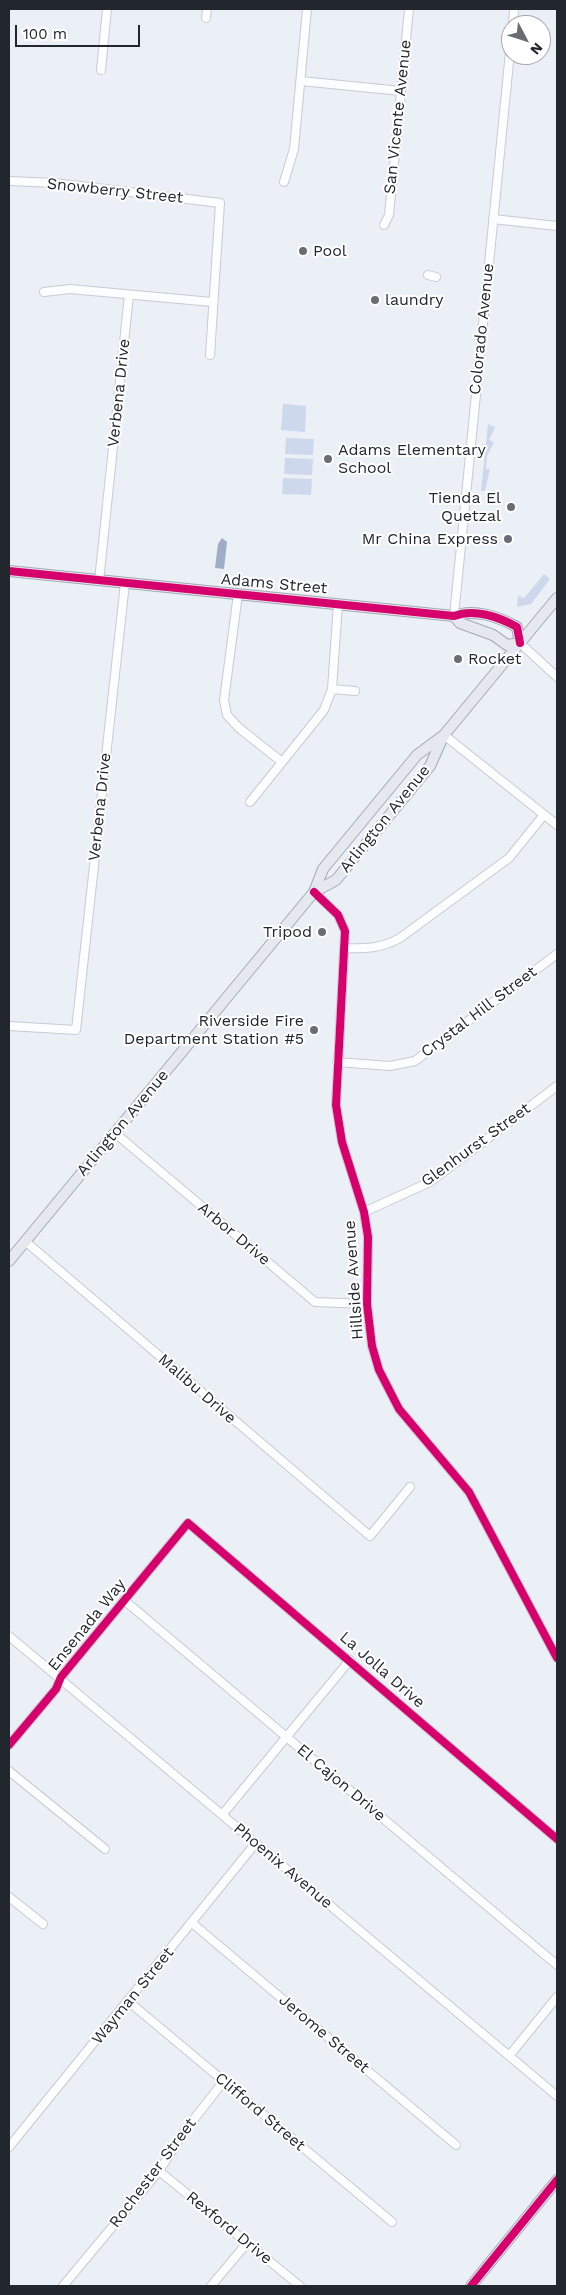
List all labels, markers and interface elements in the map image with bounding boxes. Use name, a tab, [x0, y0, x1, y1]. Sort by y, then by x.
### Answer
scale bar	[18, 15, 142, 47]
north arrow	[501, 15, 551, 65]
text: 100 m	[23, 25, 67, 43]
street label: San Vicente Avenue	[380, 39, 416, 195]
text: N	[527, 40, 546, 58]
street label: Snowberry Street	[46, 174, 184, 208]
place label: Pool	[313, 241, 347, 261]
marker: Pool	[297, 245, 309, 257]
street label: Colorado Avenue	[466, 262, 498, 396]
place label: laundry	[385, 290, 444, 310]
marker: laundry	[369, 294, 381, 306]
street label: Verbena Drive	[104, 338, 134, 448]
place label: Adams Elementary School	[338, 440, 486, 478]
marker: Adams Elementary School	[322, 453, 334, 465]
place label: Tienda El Quetzal	[429, 488, 501, 526]
marker: Tienda El Quetzal	[505, 501, 517, 513]
place label: Mr China Express	[362, 529, 498, 549]
marker: Mr China Express	[502, 533, 514, 545]
street label: Adams Street	[220, 570, 328, 598]
place label: Rocket	[468, 649, 521, 669]
marker: Rocket	[452, 653, 464, 665]
street label: Verbena Drive	[85, 752, 115, 862]
street label: Arlington Avenue	[336, 761, 434, 877]
place label: Tripod	[263, 922, 312, 942]
marker: Tripod	[316, 926, 328, 938]
street label: Crystal Hill Street	[418, 962, 540, 1062]
place label: Riverside Fire Department Station #5	[124, 1011, 304, 1049]
marker: Riverside Fire Department Station #5	[308, 1024, 320, 1036]
street label: Arlington Avenue	[73, 1066, 173, 1180]
street label: Glenhurst Street	[418, 1099, 534, 1191]
street label: Arbor Drive	[194, 1198, 274, 1270]
street label: Hillside Avenue	[340, 1220, 368, 1340]
street label: Malibu Drive	[154, 1350, 240, 1428]
street label: Ensenada Way	[44, 1575, 130, 1675]
street label: La Jolla Drive	[335, 1628, 429, 1712]
street label: El Cajon Drive	[293, 1740, 389, 1826]
street label: Phoenix Avenue	[230, 1819, 336, 1913]
street label: Wayman Street	[88, 1944, 178, 2048]
street label: Jerome Street	[275, 1991, 373, 2077]
street label: Clifford Street	[211, 2069, 309, 2155]
street label: Rochester Street	[105, 2114, 201, 2232]
street label: Rexford Drive	[182, 2187, 276, 2269]

